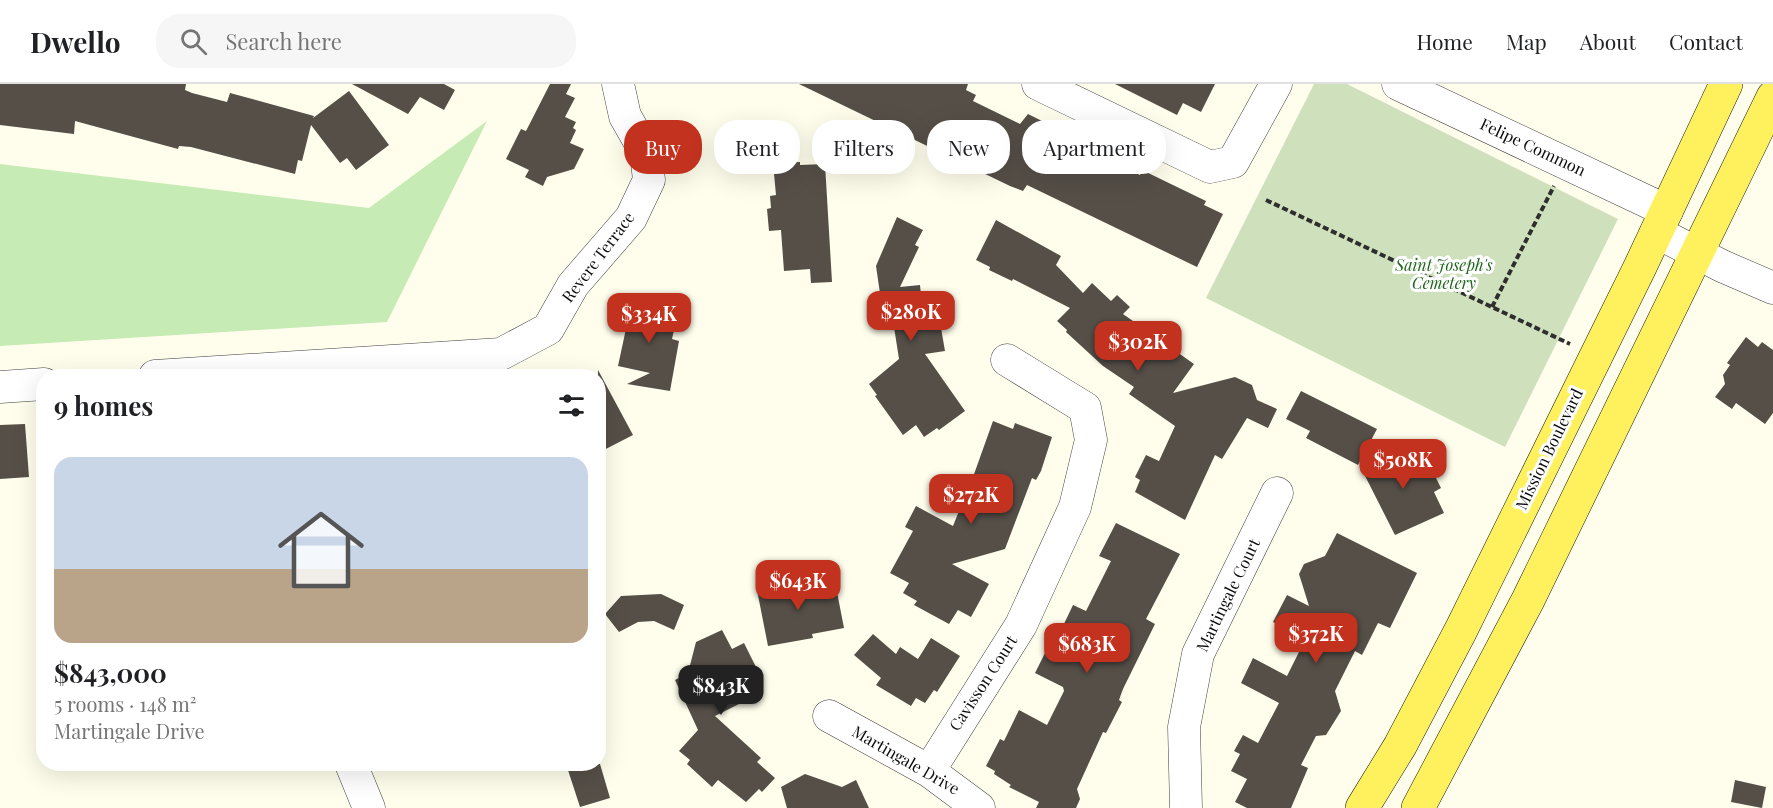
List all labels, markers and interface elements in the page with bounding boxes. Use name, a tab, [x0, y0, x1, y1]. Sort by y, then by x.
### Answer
search box	[156, 14, 576, 68]
text: Dwello	[30, 23, 120, 60]
icon: search	[177, 25, 210, 58]
text: Search here	[225, 26, 342, 56]
text: Home	[1417, 27, 1473, 55]
text: Map	[1506, 27, 1547, 55]
text: About	[1580, 27, 1636, 55]
text: Contact	[1669, 27, 1743, 55]
street label: Felipe Common	[1477, 113, 1590, 180]
chip: Buy	[624, 120, 702, 174]
chip: Rent	[714, 120, 800, 174]
chip: Filters	[812, 120, 915, 174]
chip: New	[927, 120, 1010, 174]
chip: Apartment	[1022, 120, 1166, 174]
street label: Revere Terrace	[557, 207, 639, 306]
park label: Saint Joseph's Cemetery	[1394, 254, 1493, 293]
pin: $280K	[869, 291, 953, 342]
pin: $334K	[607, 293, 691, 344]
text: $280K	[881, 297, 941, 324]
text: $334K	[621, 299, 677, 326]
pin: $302K	[1096, 321, 1180, 372]
text: $302K	[1109, 327, 1167, 354]
street label: Mission Boulevard	[1510, 385, 1587, 513]
text: 9 homes	[54, 388, 153, 423]
icon: filters	[555, 389, 588, 422]
pin: $508K	[1361, 439, 1445, 490]
text: $508K	[1373, 445, 1433, 472]
pin: $272K	[929, 474, 1013, 525]
text: $272K	[943, 480, 999, 507]
icon: home	[267, 496, 375, 604]
street label: Martingale Court	[1191, 534, 1264, 655]
pin: $643K	[756, 560, 840, 611]
text: $643K	[770, 566, 826, 593]
pin: $372K	[1274, 613, 1358, 664]
text: $372K	[1289, 619, 1344, 646]
pin: $683K	[1045, 623, 1129, 674]
text: $683K	[1058, 629, 1116, 656]
street label: Cavisson Court	[944, 631, 1021, 735]
text: $843,000	[54, 655, 167, 690]
pin: $843K	[679, 665, 763, 716]
text: $843K	[693, 671, 749, 698]
text: 5 rooms · 148 m²	[54, 690, 197, 717]
text: Martingale Drive	[54, 717, 205, 744]
street label: Martingale Drive	[849, 720, 964, 799]

